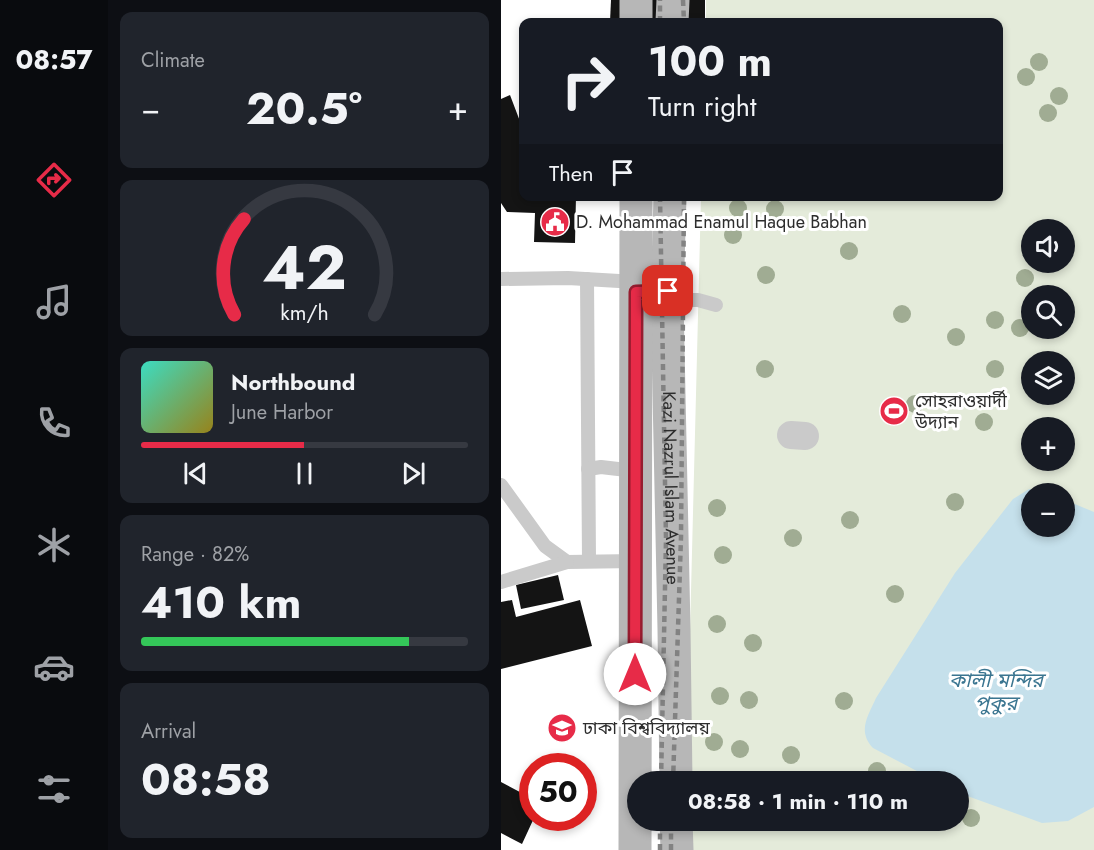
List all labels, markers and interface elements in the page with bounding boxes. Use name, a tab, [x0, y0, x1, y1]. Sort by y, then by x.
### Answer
text: 100 m	[648, 31, 772, 92]
text: 08:57	[15, 40, 93, 79]
icon: right	[549, 42, 627, 120]
text: Climate	[141, 46, 205, 75]
text: 20.5°	[246, 76, 362, 141]
text: −	[141, 85, 160, 132]
text: +	[448, 85, 468, 132]
text: Turn right	[648, 87, 756, 126]
icon: arrive	[606, 156, 639, 189]
text: Then	[549, 157, 594, 189]
icon: directions	[33, 159, 75, 201]
public building icon: D. Mohammad Enamul Haque Babhan	[539, 206, 571, 238]
place label: D. Mohammad Enamul Haque Babhan	[576, 209, 867, 235]
map controls	[1021, 219, 1075, 537]
button: sound	[1021, 219, 1075, 273]
text: 42	[262, 222, 347, 312]
pin	[642, 265, 693, 316]
icon: arrive	[651, 274, 684, 307]
icon: music	[33, 281, 75, 323]
button: search	[1021, 285, 1075, 339]
text: km/h	[280, 297, 329, 328]
button: layers	[1021, 351, 1075, 405]
text: Northbound	[231, 366, 355, 398]
place label: সোহরাওয়ার্দী উদ্যান	[914, 388, 1007, 435]
street label: Kazi Nazrul Islam Avenue	[656, 391, 686, 585]
sports icon: সোহরাওয়ার্দী উদ্যান	[878, 395, 910, 427]
text: June Harbor	[231, 398, 333, 427]
icon: phone	[33, 402, 75, 444]
button: +	[1021, 417, 1075, 471]
icon: previous	[179, 457, 212, 490]
icon: pause	[288, 457, 321, 490]
icon: next	[397, 457, 430, 490]
button: −	[1021, 483, 1075, 537]
icon: climate	[33, 524, 75, 566]
text: Range · 82%	[141, 540, 249, 569]
text: 410 km	[141, 570, 301, 635]
position arrow	[603, 642, 667, 706]
icon: car	[33, 646, 75, 688]
water label: কালী মন্দির পুকুর	[949, 666, 1047, 718]
school or university icon: ঢাকা বিশ্ববিদ্যালয়	[546, 712, 578, 744]
place label: ঢাকা বিশ্ববিদ্যালয়	[582, 715, 710, 741]
text: Arrival	[141, 717, 196, 746]
text: 08:58	[141, 747, 271, 812]
speed limit sign: 50	[519, 753, 597, 831]
icon: filters	[33, 768, 75, 810]
text: 08:58 · 1 min · 110 m	[688, 785, 908, 817]

